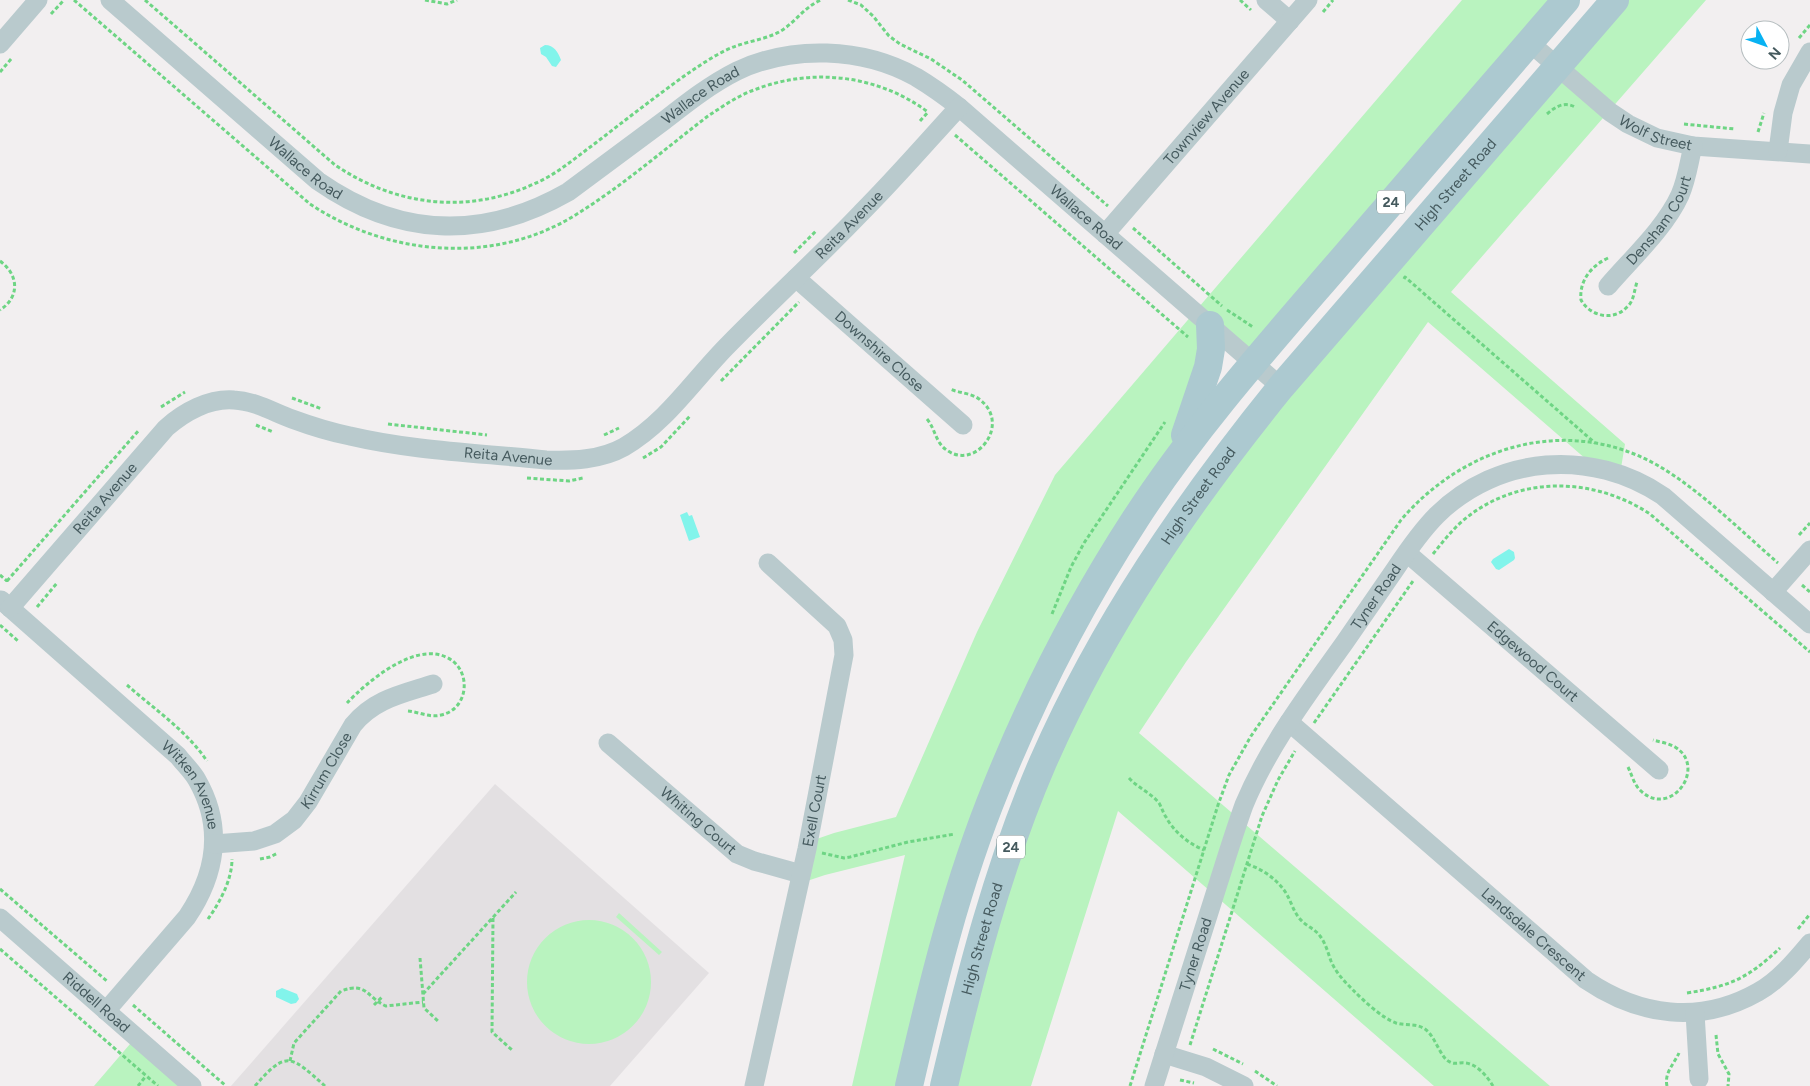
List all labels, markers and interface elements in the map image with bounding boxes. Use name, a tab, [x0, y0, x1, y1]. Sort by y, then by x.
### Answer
north arrow	[1740, 20, 1790, 70]
text: N	[1764, 44, 1784, 63]
street label: Wallace Road	[658, 62, 742, 128]
street label: Townview Avenue	[1160, 65, 1253, 169]
street label: Wolf Street	[1615, 111, 1694, 155]
street label: Wallace Road	[265, 133, 346, 204]
street label: High Street Road	[1411, 135, 1500, 234]
street label: Densham Court	[1622, 173, 1695, 269]
street label: Wallace Road	[1046, 181, 1126, 254]
street label: Reita Avenue	[812, 187, 887, 263]
road number: 24	[1377, 190, 1405, 213]
street label: Downshire Close	[831, 307, 928, 395]
street label: High Street Road	[1157, 443, 1239, 548]
street label: Reita Avenue	[463, 444, 553, 469]
street label: Reita Avenue	[69, 459, 141, 538]
street label: Tyner Road	[1347, 561, 1405, 633]
street label: Edgewood Court	[1483, 617, 1582, 706]
street label: Kirrum Close	[297, 729, 356, 813]
street label: Witken Avenue	[158, 737, 222, 831]
street label: Exell Court	[799, 773, 830, 848]
street label: Whiting Court	[656, 783, 740, 859]
road number: 24	[997, 836, 1025, 859]
street label: High Street Road	[958, 880, 1007, 997]
street label: Landsdale Crescent	[1478, 884, 1590, 985]
street label: Tyner Road	[1176, 915, 1216, 993]
street label: Riddell Road	[59, 968, 134, 1037]

